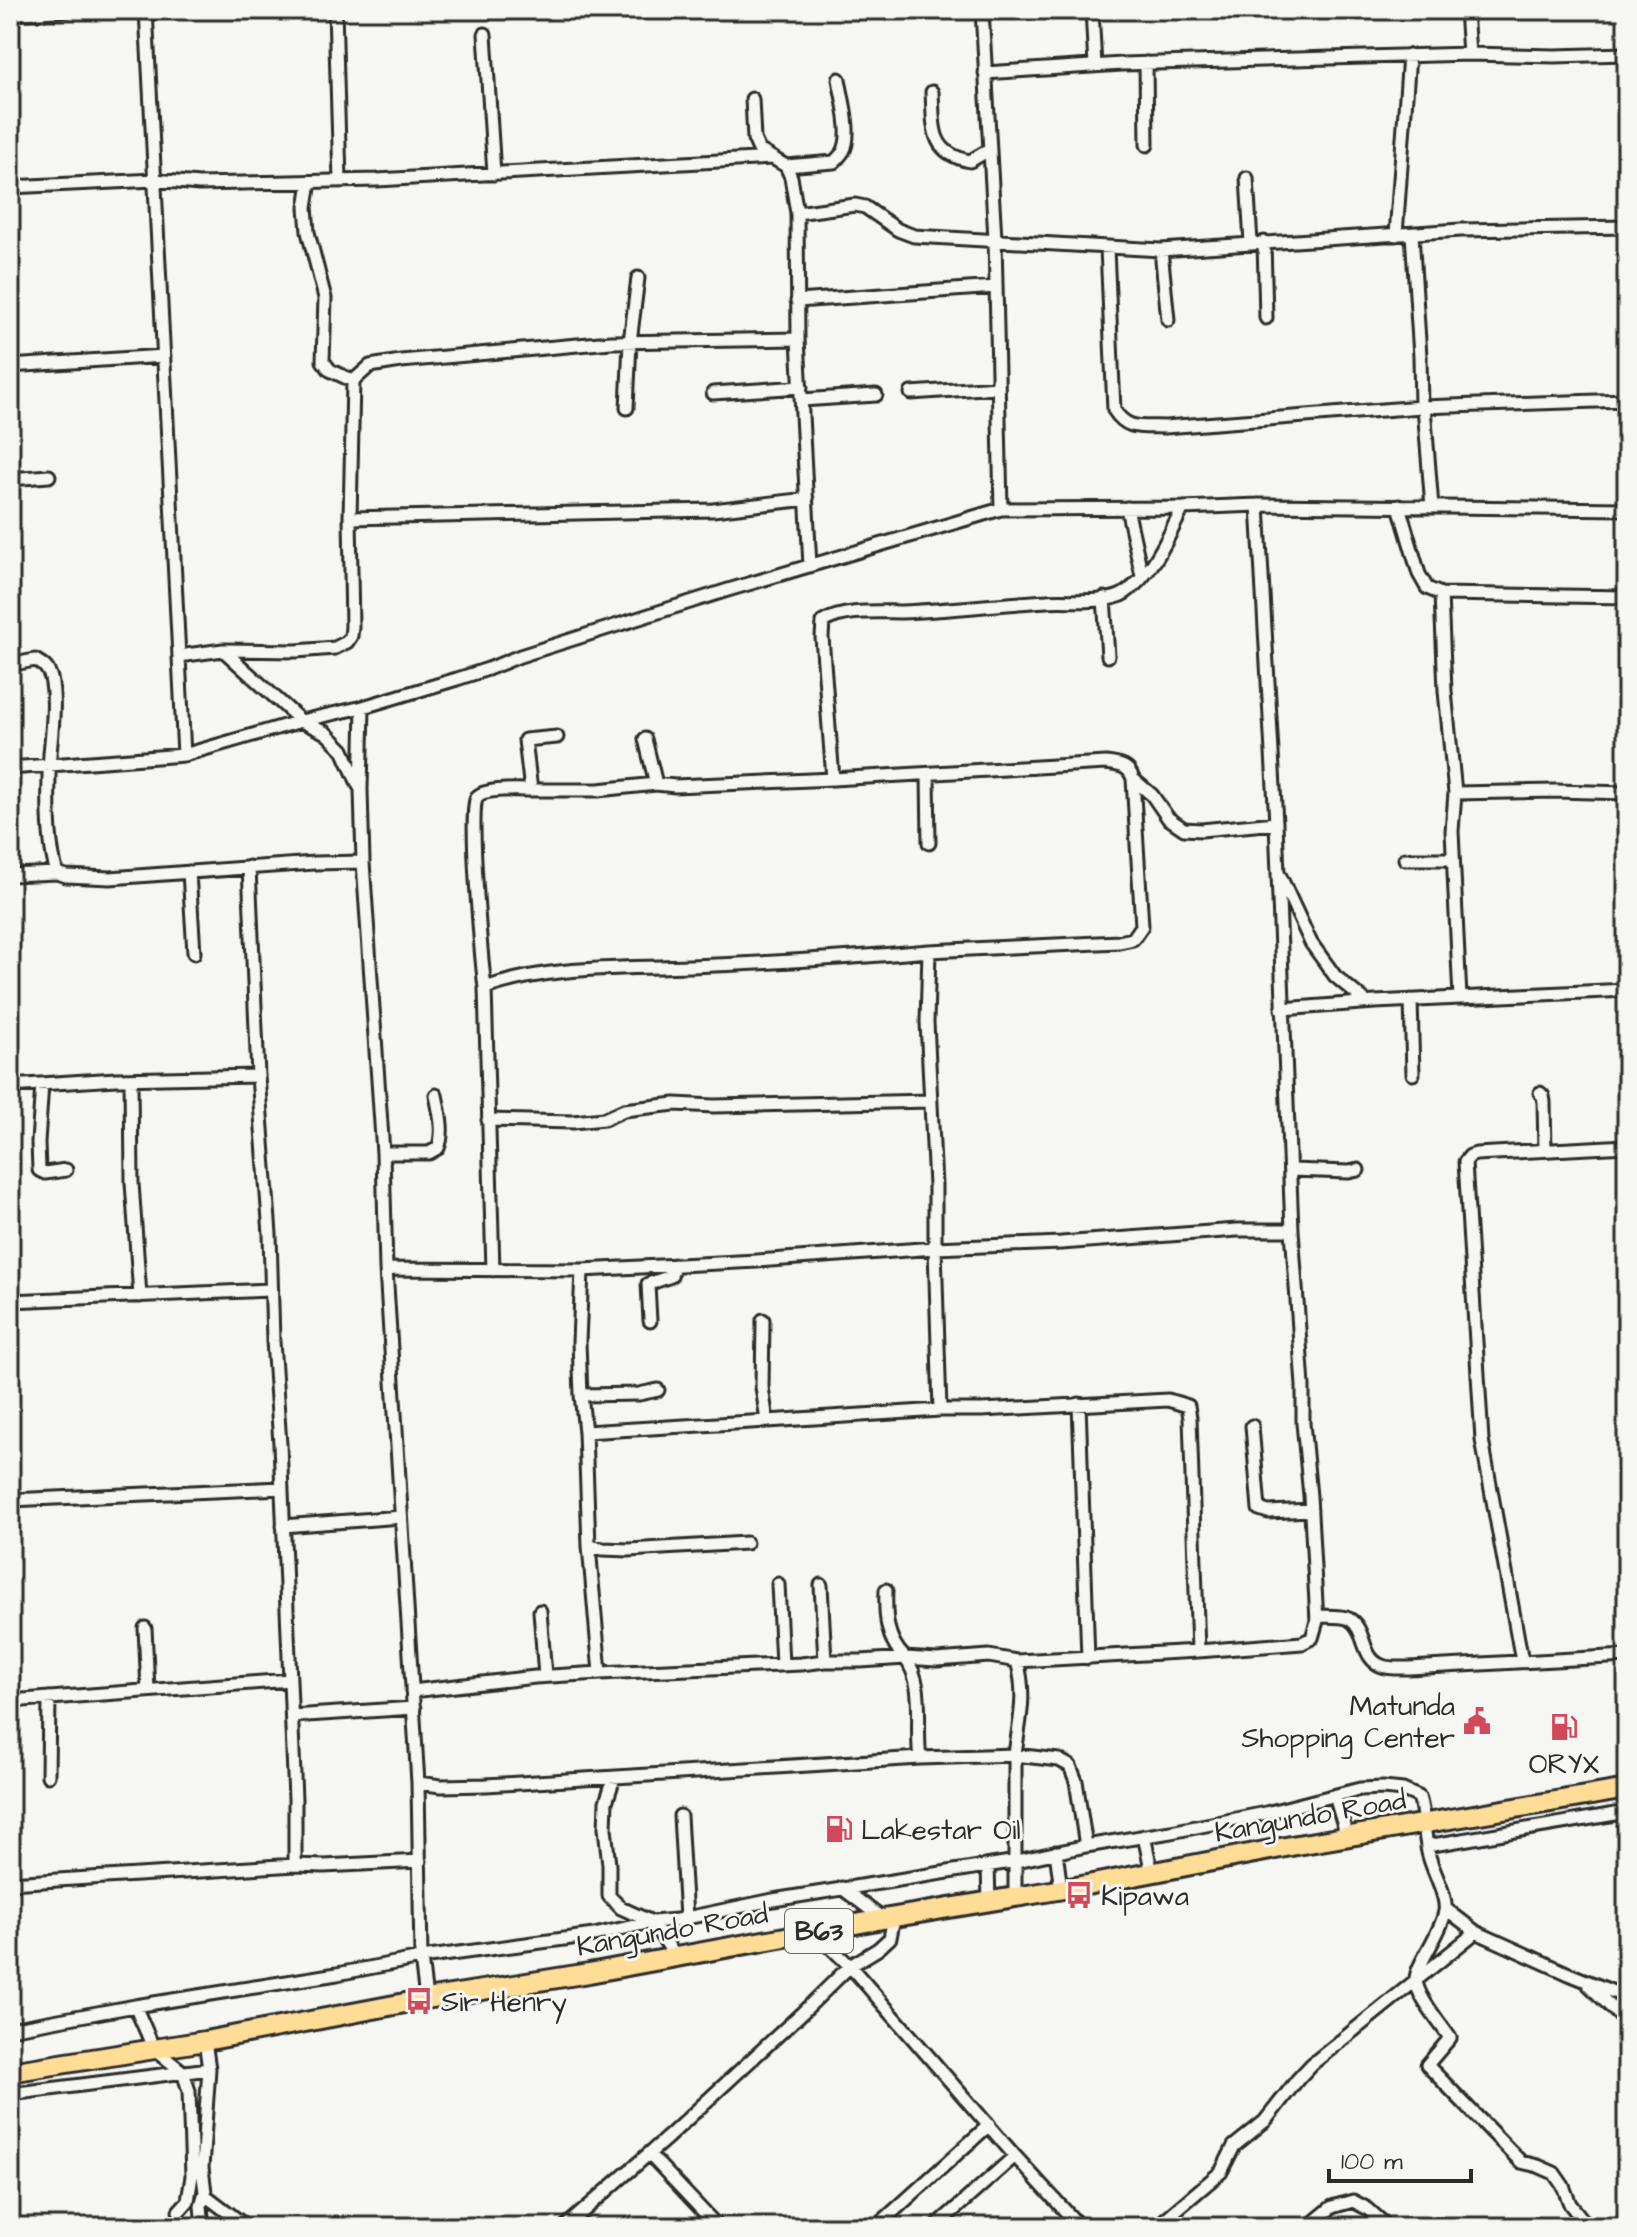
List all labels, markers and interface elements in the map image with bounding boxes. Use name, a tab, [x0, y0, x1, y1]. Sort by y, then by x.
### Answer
place label: Matunda Shopping Center	[1241, 1687, 1455, 1759]
public building icon: Matunda Shopping Center	[1462, 1706, 1492, 1736]
fuel station icon: ORYX	[1549, 1712, 1579, 1742]
place label: ORYX	[1529, 1745, 1599, 1784]
street label: Kangundo Road	[1212, 1780, 1409, 1853]
place label: Lakestar Oil	[861, 1811, 1021, 1850]
fuel station icon: Lakestar Oil	[824, 1814, 854, 1844]
place label: Kipawa	[1101, 1877, 1189, 1916]
bus stop icon: Kipawa	[1064, 1880, 1094, 1910]
street label: Kangundo Road	[574, 1894, 771, 1967]
road number: B63	[785, 1909, 853, 1953]
place label: Sir Henry	[441, 1983, 567, 2024]
bus stop icon: Sir Henry	[404, 1986, 434, 2016]
scale bar	[1329, 2133, 1471, 2183]
text: 100 m	[1341, 2145, 1403, 2179]

